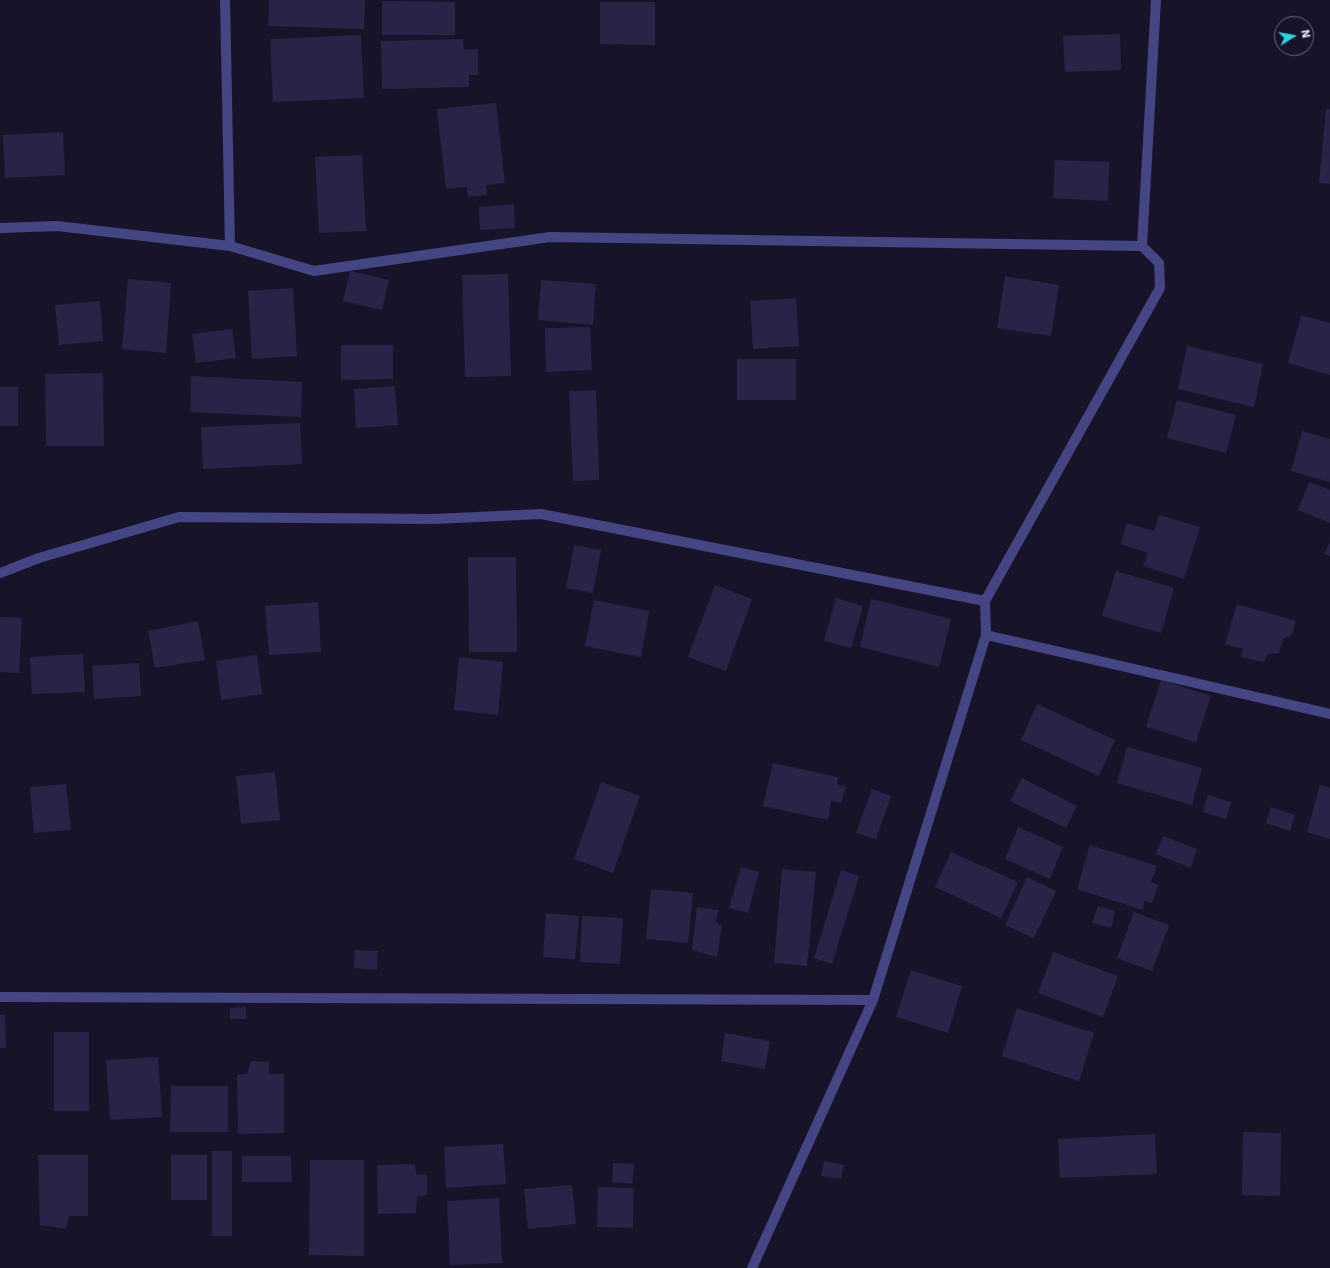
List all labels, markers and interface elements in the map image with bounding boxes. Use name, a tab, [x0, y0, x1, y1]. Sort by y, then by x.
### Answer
north arrow	[1274, 16, 1314, 56]
text: N	[1298, 29, 1312, 39]

